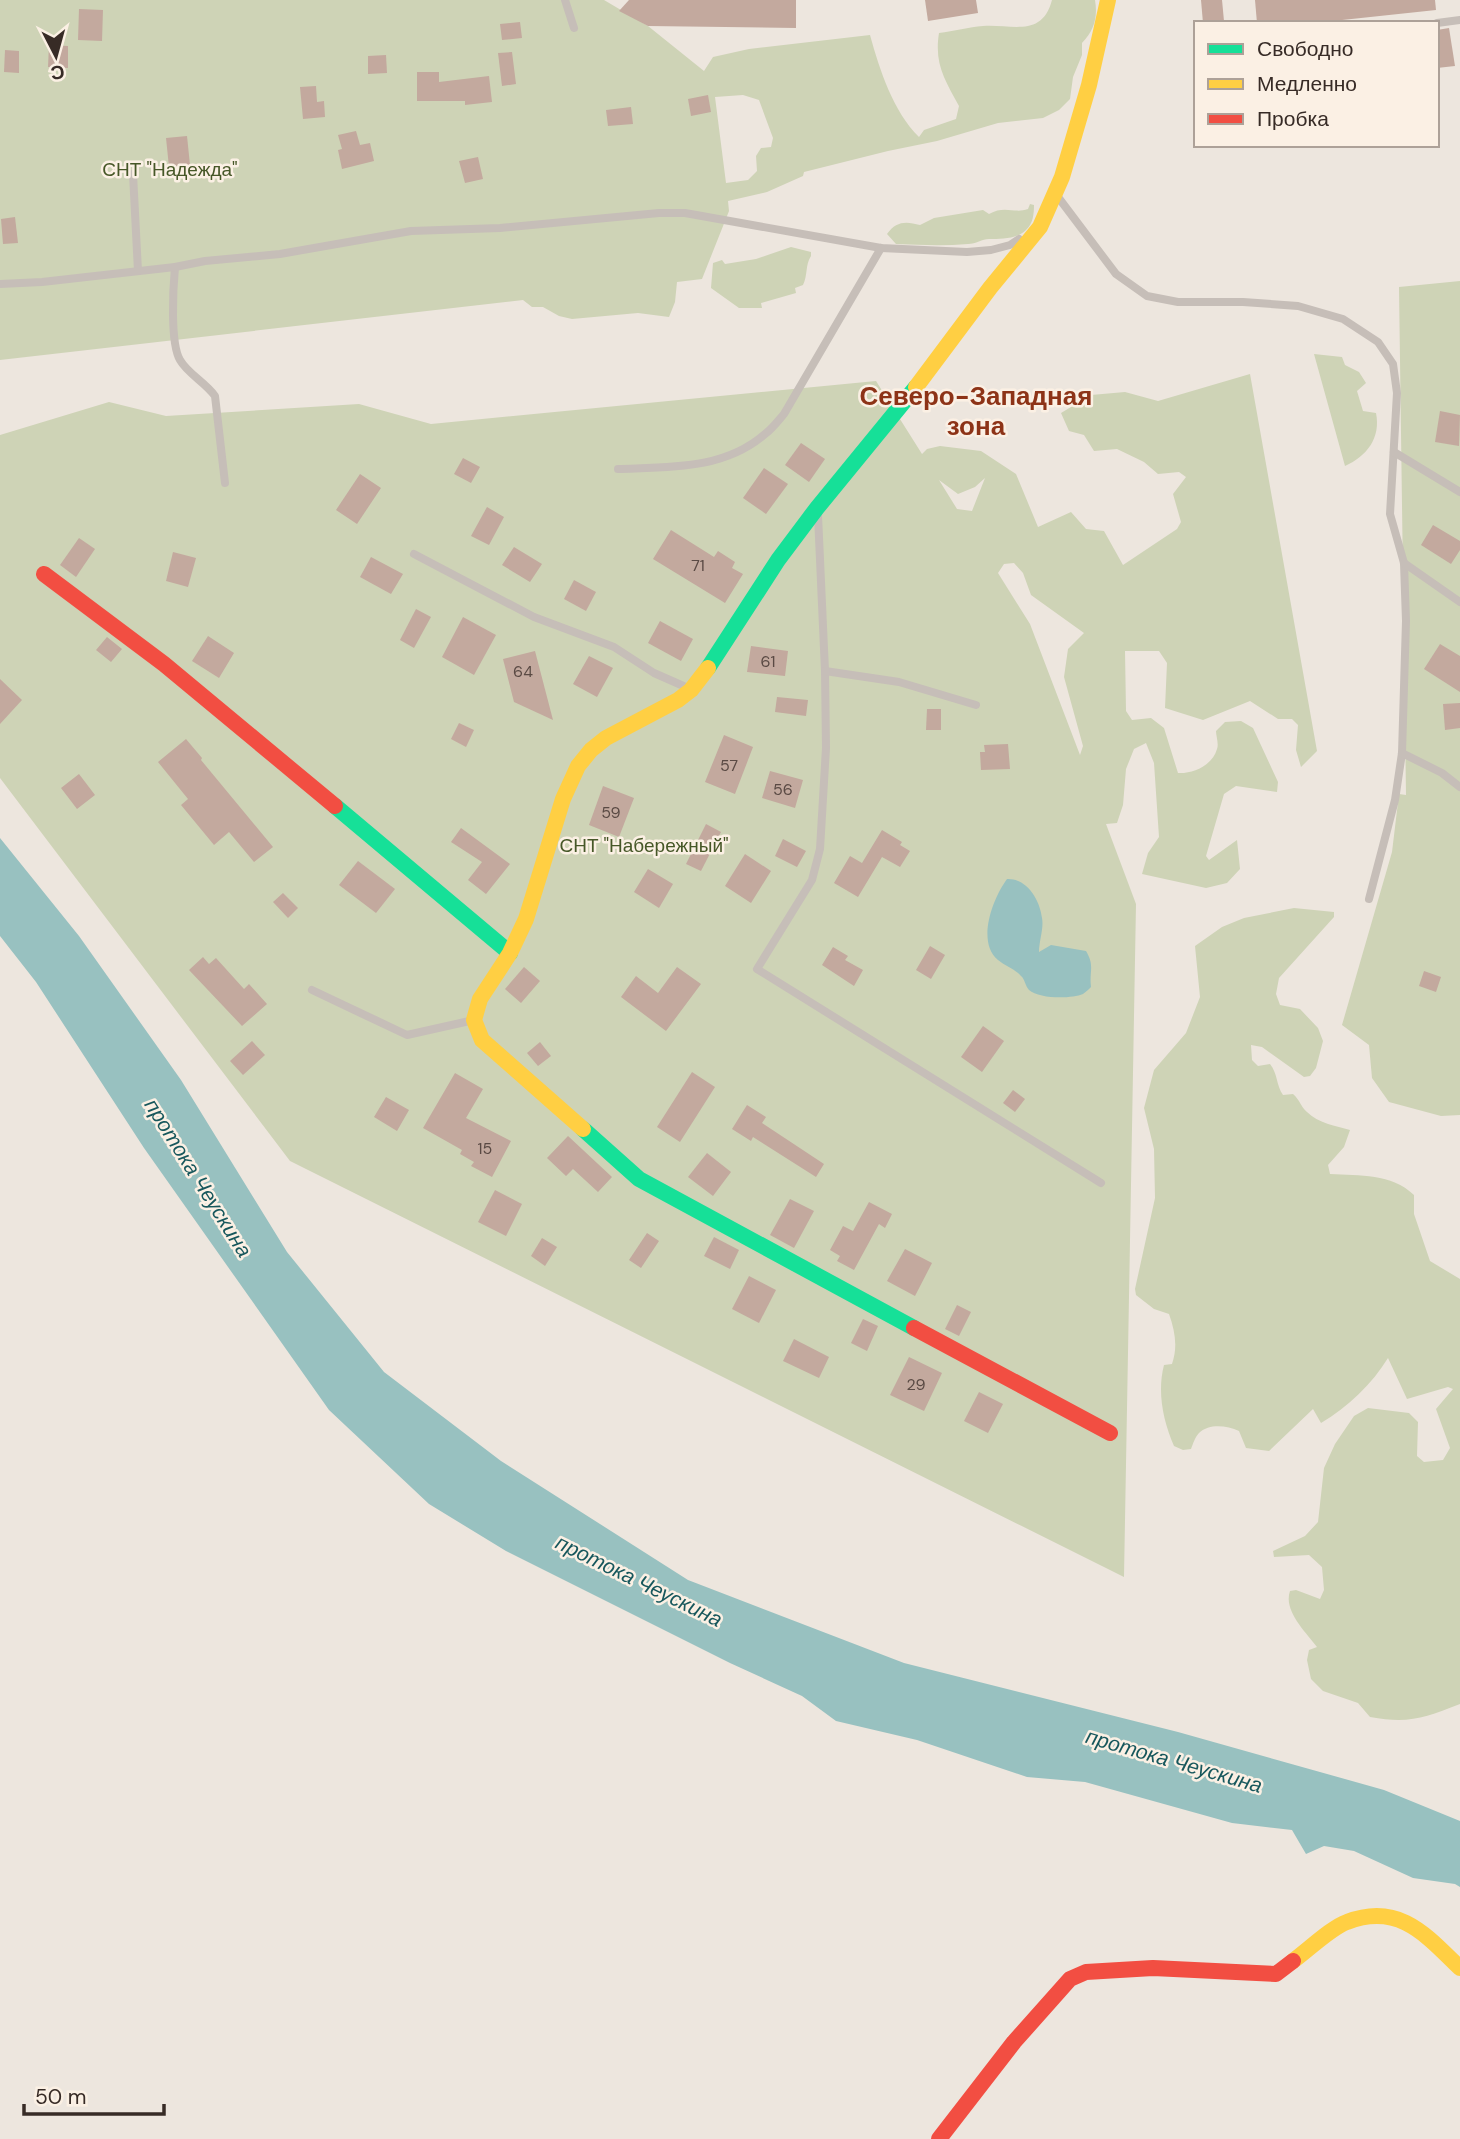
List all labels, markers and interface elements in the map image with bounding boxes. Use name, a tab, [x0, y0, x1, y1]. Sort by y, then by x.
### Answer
north arrow	[21, 21, 91, 91]
legend	[1194, 21, 1439, 147]
text: Свободно	[1257, 35, 1354, 63]
text: С	[49, 59, 66, 86]
text: Медленно	[1257, 70, 1357, 98]
text: Пробка	[1257, 105, 1329, 133]
park label: СНТ "Надежда"	[102, 157, 238, 182]
district label: Северо-Западная зона	[860, 379, 1092, 443]
house number: 71	[691, 555, 705, 576]
house number: 61	[760, 651, 776, 672]
house number: 64	[513, 661, 533, 682]
house number: 57	[720, 755, 738, 776]
house number: 56	[773, 779, 793, 800]
house number: 59	[601, 802, 621, 823]
park label: СНТ "Набережный"	[559, 833, 729, 858]
water label: протока Чеускина	[138, 1093, 258, 1263]
house number: 15	[478, 1138, 492, 1159]
house number: 29	[906, 1374, 926, 1395]
water label: протока Чеускина	[551, 1528, 727, 1634]
water label: протока Чеускина	[1083, 1722, 1265, 1800]
scale bar	[24, 2072, 164, 2116]
text: 50 m	[35, 2083, 86, 2111]

